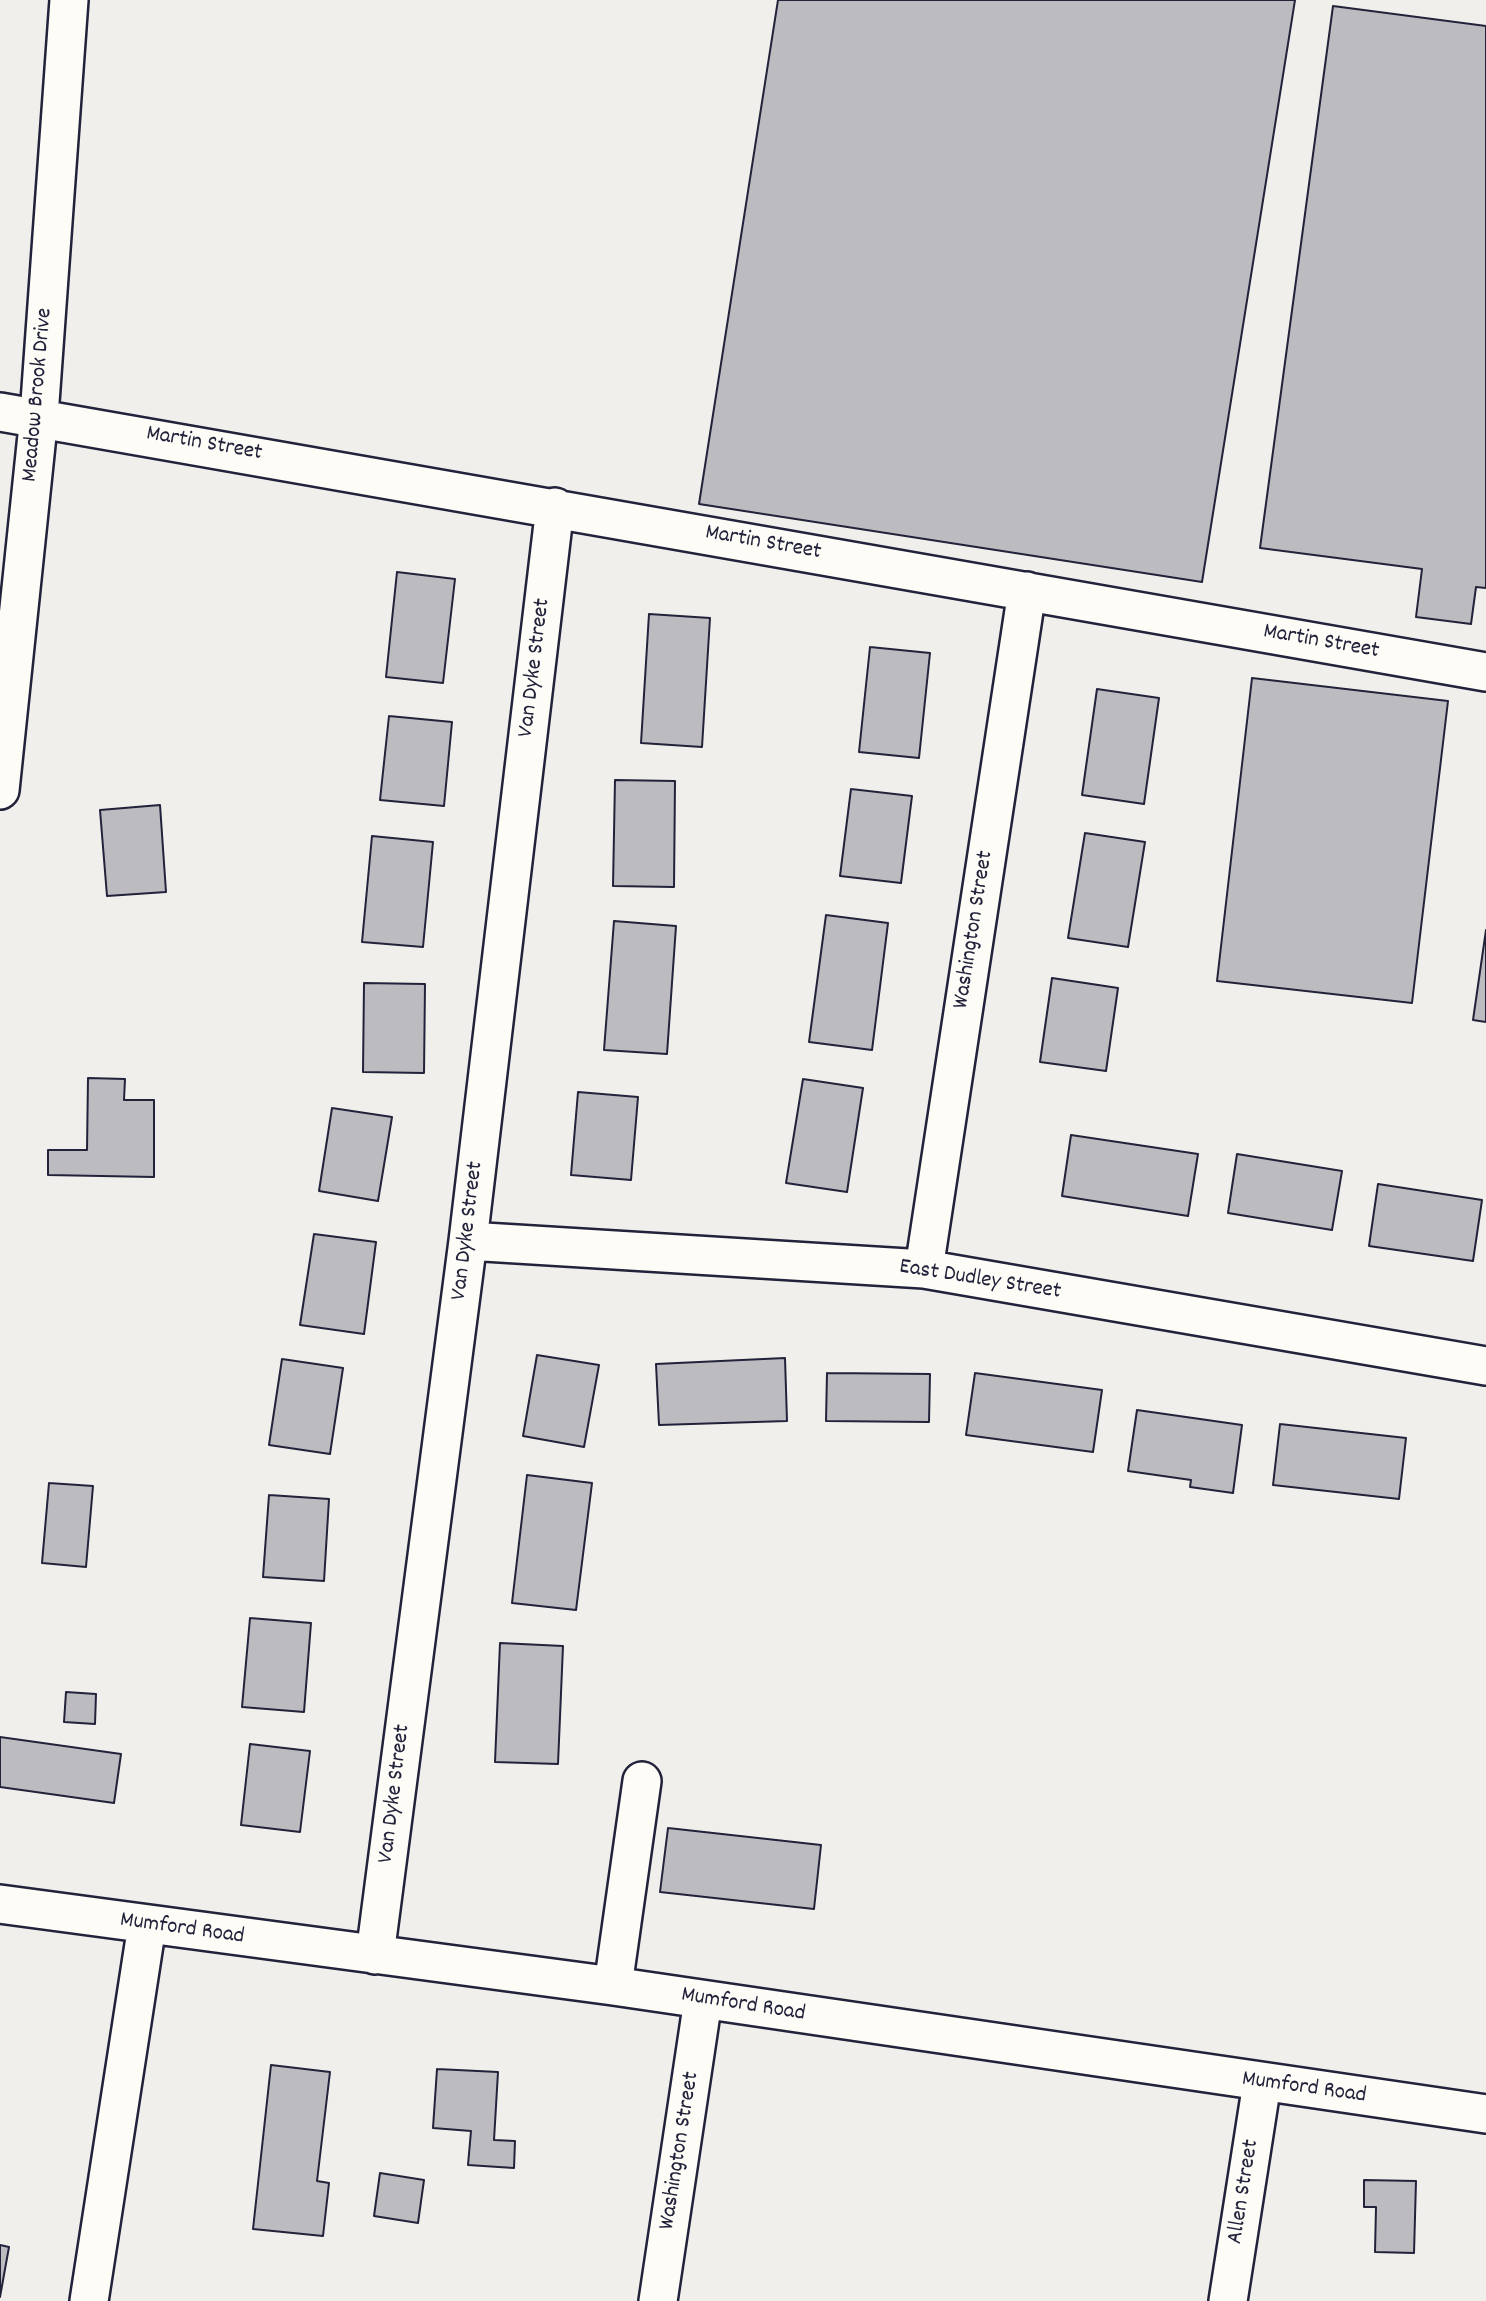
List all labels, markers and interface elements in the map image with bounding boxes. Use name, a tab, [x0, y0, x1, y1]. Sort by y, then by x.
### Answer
street label: Meadow Brook Drive	[18, 307, 60, 483]
street label: Martin Street	[144, 421, 264, 469]
street label: Martin Street	[703, 520, 823, 568]
street label: Van Dyke Street	[514, 597, 558, 739]
street label: Martin Street	[1261, 619, 1381, 667]
street label: Washington Street	[949, 849, 1001, 1011]
street label: Van Dyke Street	[447, 1160, 491, 1302]
street label: East Dudley Street	[897, 1255, 1063, 1307]
street label: Van Dyke Street	[374, 1723, 418, 1865]
street label: Mumford Road	[118, 1908, 246, 1952]
street label: Mumford Road	[679, 1983, 807, 2029]
street label: Mumford Road	[1240, 2067, 1368, 2111]
street label: Washington Street	[655, 2070, 707, 2232]
street label: Allen Street	[1223, 2138, 1267, 2246]

